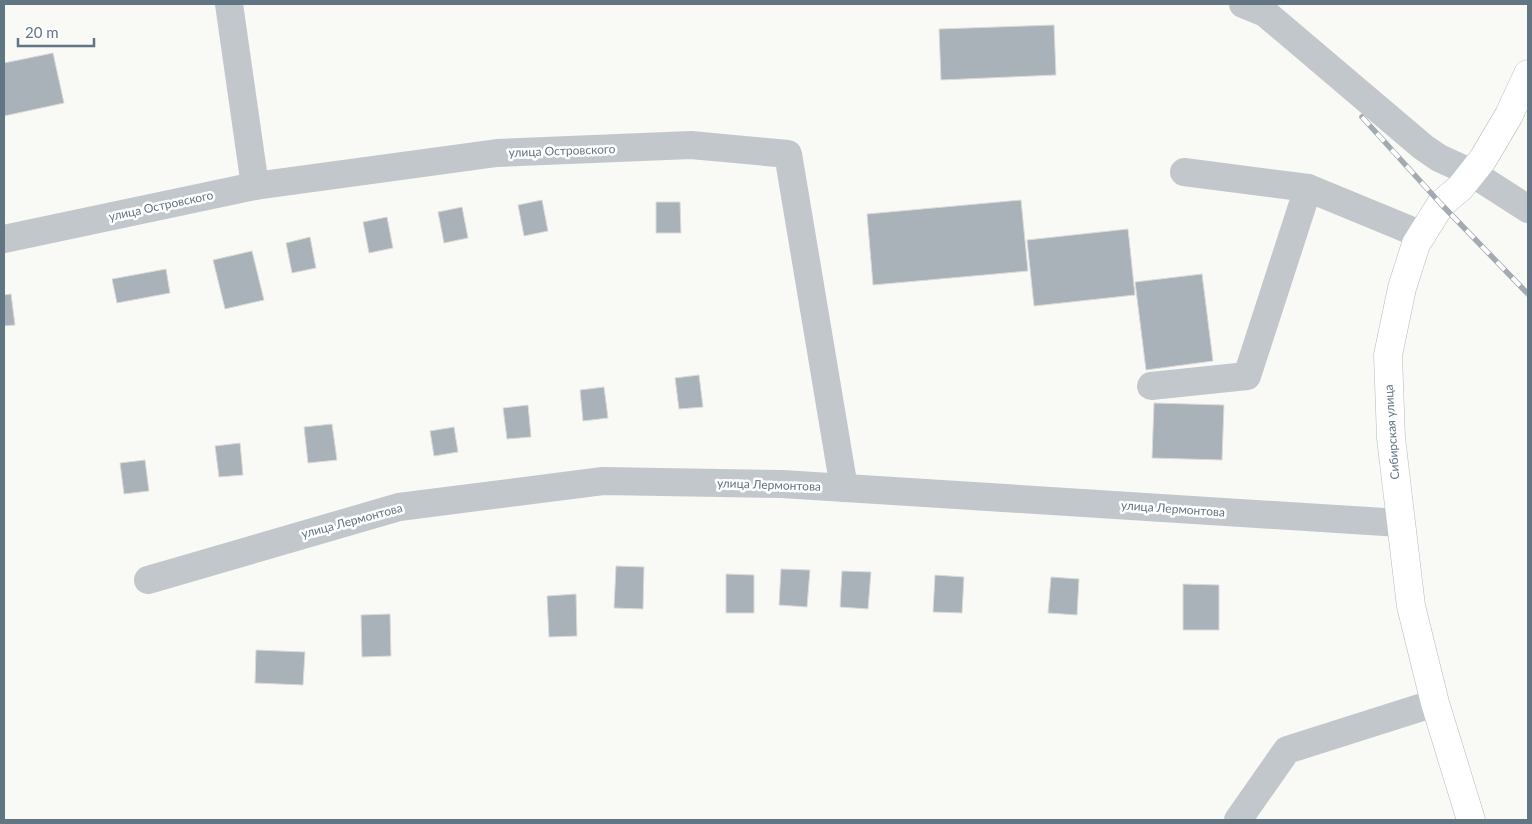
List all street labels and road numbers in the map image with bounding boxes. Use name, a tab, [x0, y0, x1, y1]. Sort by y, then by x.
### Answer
street label: улица Островского	[508, 141, 616, 160]
street label: улица Островского	[107, 187, 215, 224]
street label: Сибирская улица	[1381, 384, 1402, 480]
street label: улица Лермонтова	[717, 475, 821, 494]
street label: улица Лермонтова	[1121, 497, 1225, 520]
street label: улица Лермонтова	[300, 500, 404, 541]

